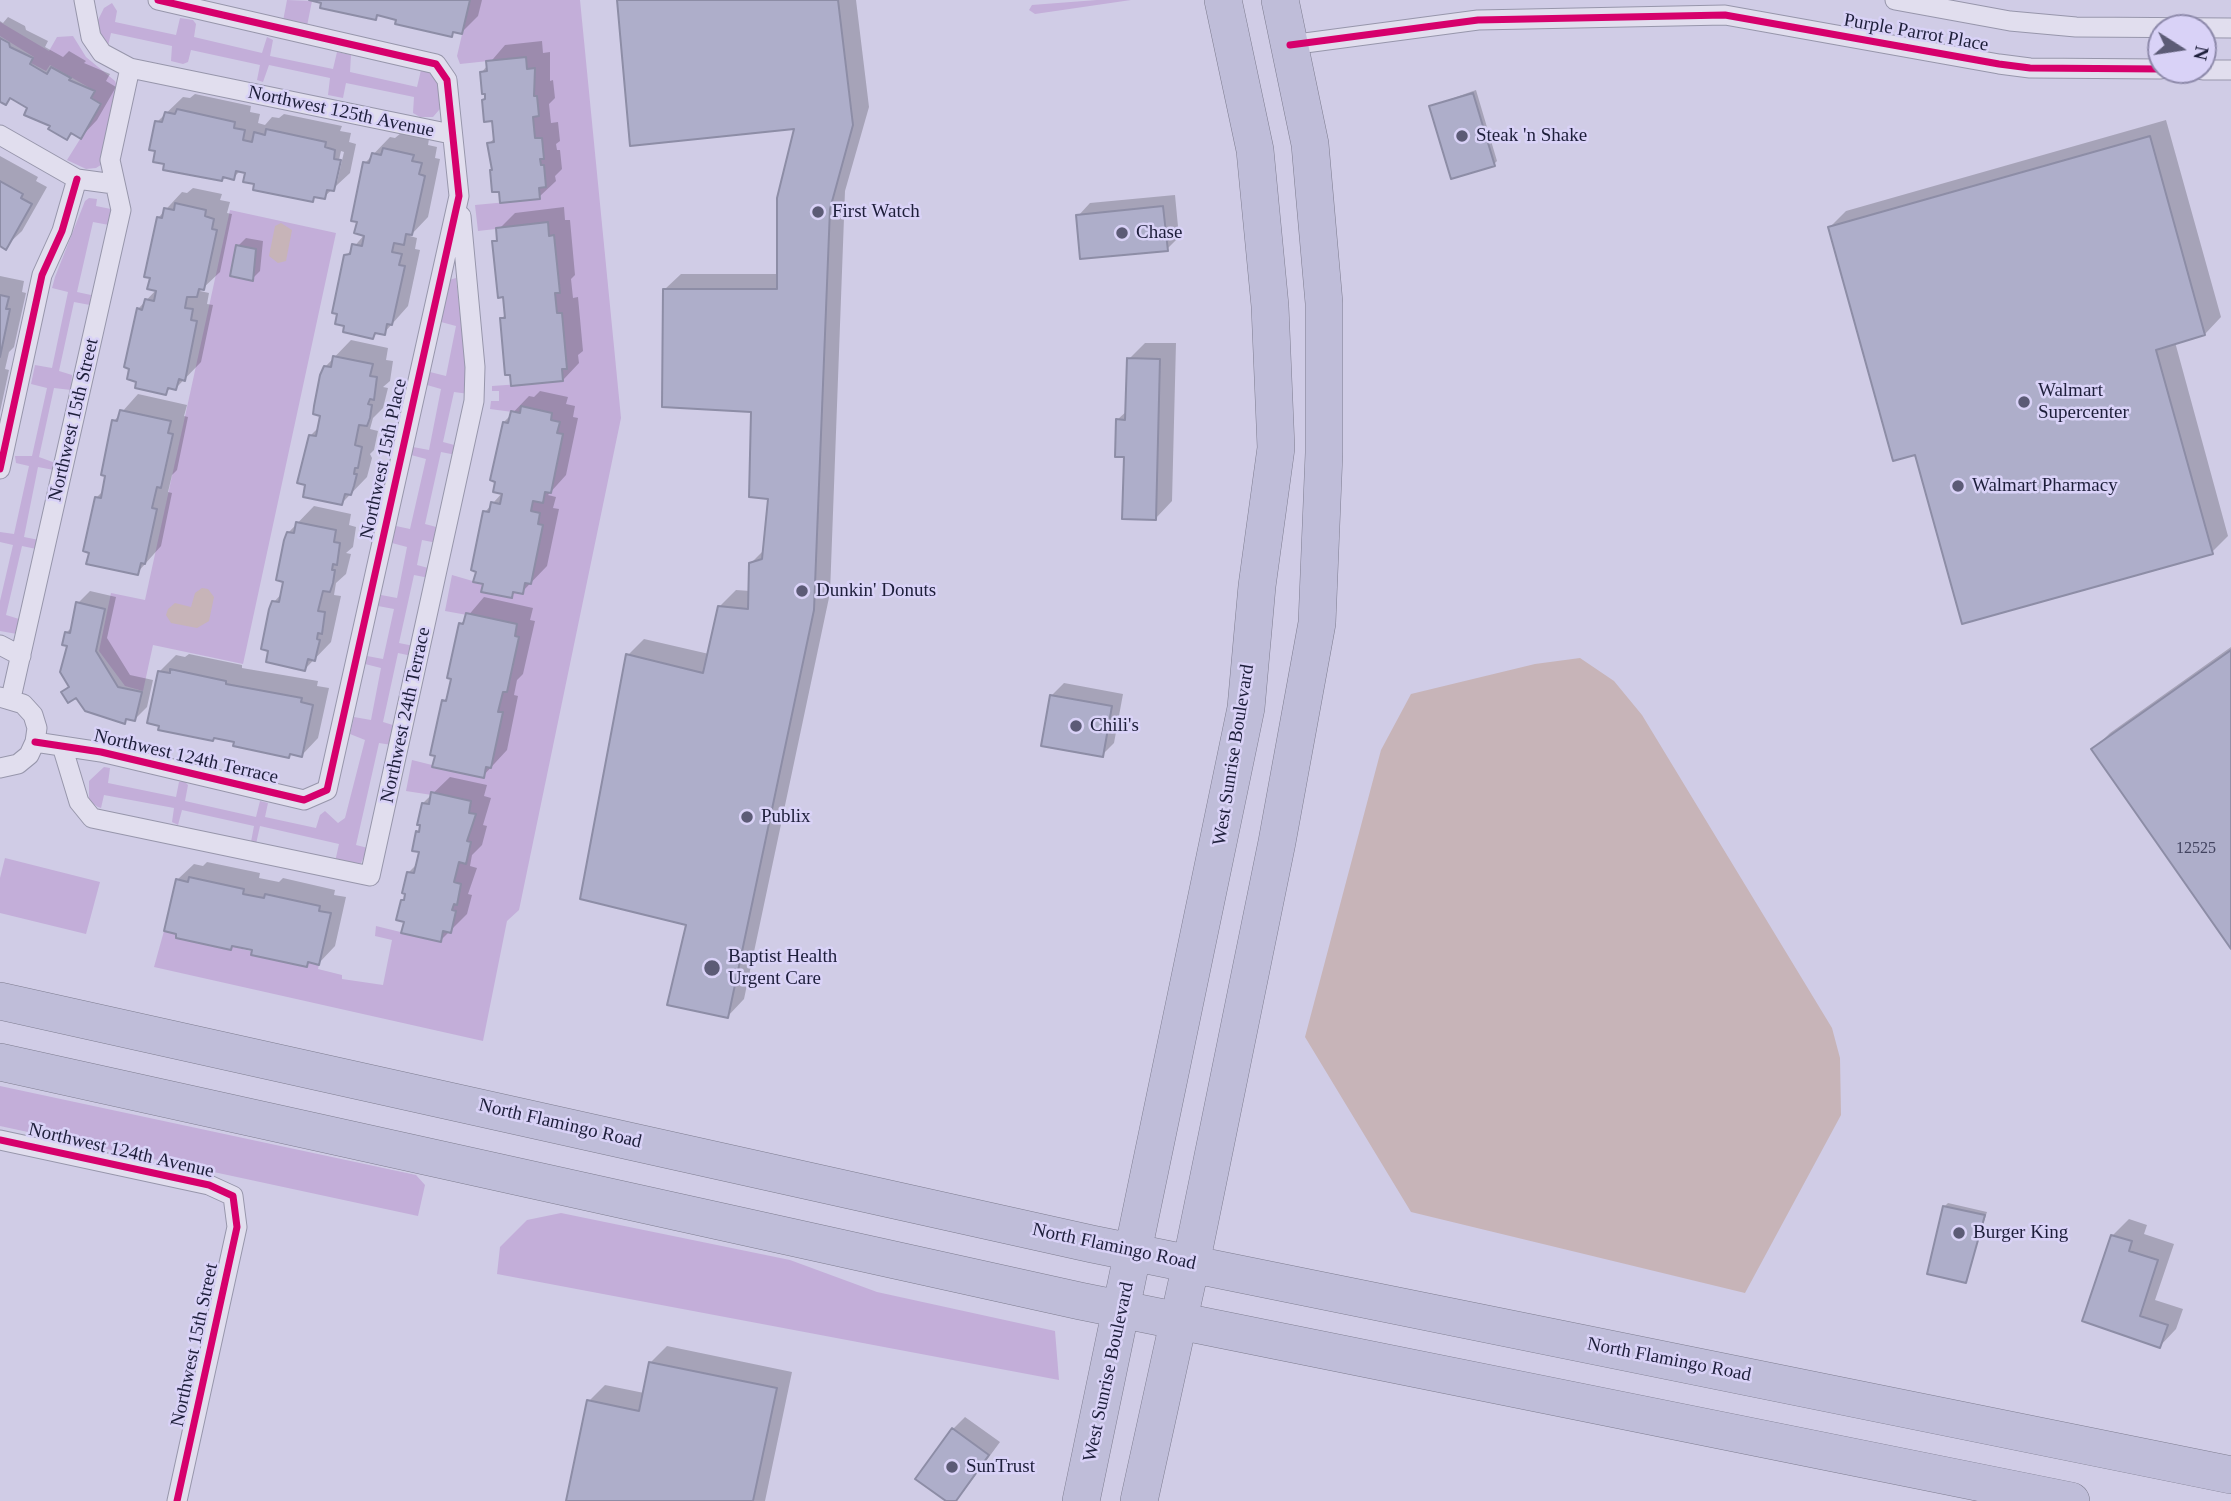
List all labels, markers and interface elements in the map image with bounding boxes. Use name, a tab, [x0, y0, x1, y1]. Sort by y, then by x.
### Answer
street label: Purple Parrot Place	[1842, 9, 1990, 57]
north arrow	[2147, 14, 2217, 84]
text: N	[2189, 44, 2213, 62]
street label: Northwest 125th Avenue	[246, 81, 436, 143]
place label: Steak 'n Shake	[1476, 125, 1587, 147]
marker: Steak 'n Shake	[1454, 128, 1470, 144]
place label: First Watch	[832, 201, 920, 223]
marker: First Watch	[810, 204, 826, 220]
place label: Chase	[1136, 222, 1182, 244]
marker: Chase	[1114, 225, 1130, 241]
street label: Northwest 15th Street	[44, 336, 104, 504]
street label: Northwest 15th Place	[356, 377, 412, 541]
place label: Walmart Supercenter	[2038, 380, 2129, 424]
marker: Walmart Supercenter	[2016, 394, 2032, 410]
place label: Walmart Pharmacy	[1972, 475, 2118, 497]
marker: Walmart Pharmacy	[1950, 478, 1966, 494]
place label: Dunkin' Donuts	[816, 580, 936, 602]
marker: Dunkin' Donuts	[794, 583, 810, 599]
street label: Northwest 24th Terrace	[376, 625, 436, 805]
street label: West Sunrise Boulevard	[1208, 663, 1260, 847]
place label: Chili's	[1090, 715, 1139, 737]
marker: Chili's	[1068, 718, 1084, 734]
street label: Northwest 124th Terrace	[92, 725, 280, 789]
place label: Publix	[761, 806, 811, 828]
marker: Publix	[739, 809, 755, 825]
house number: 12525	[2176, 839, 2216, 859]
place label: Baptist Health Urgent Care	[728, 946, 837, 990]
marker: Baptist Health Urgent Care	[702, 958, 722, 978]
street label: North Flamingo Road	[476, 1094, 644, 1154]
street label: Northwest 124th Avenue	[26, 1119, 216, 1183]
street label: North Flamingo Road	[1030, 1219, 1198, 1275]
place label: Burger King	[1973, 1222, 2068, 1244]
marker: Burger King	[1951, 1225, 1967, 1241]
street label: Northwest 15th Street	[167, 1261, 223, 1429]
street label: West Sunrise Boulevard	[1079, 1280, 1139, 1464]
street label: North Flamingo Road	[1585, 1333, 1753, 1387]
place label: SunTrust	[966, 1456, 1035, 1478]
marker: SunTrust	[944, 1459, 960, 1475]

